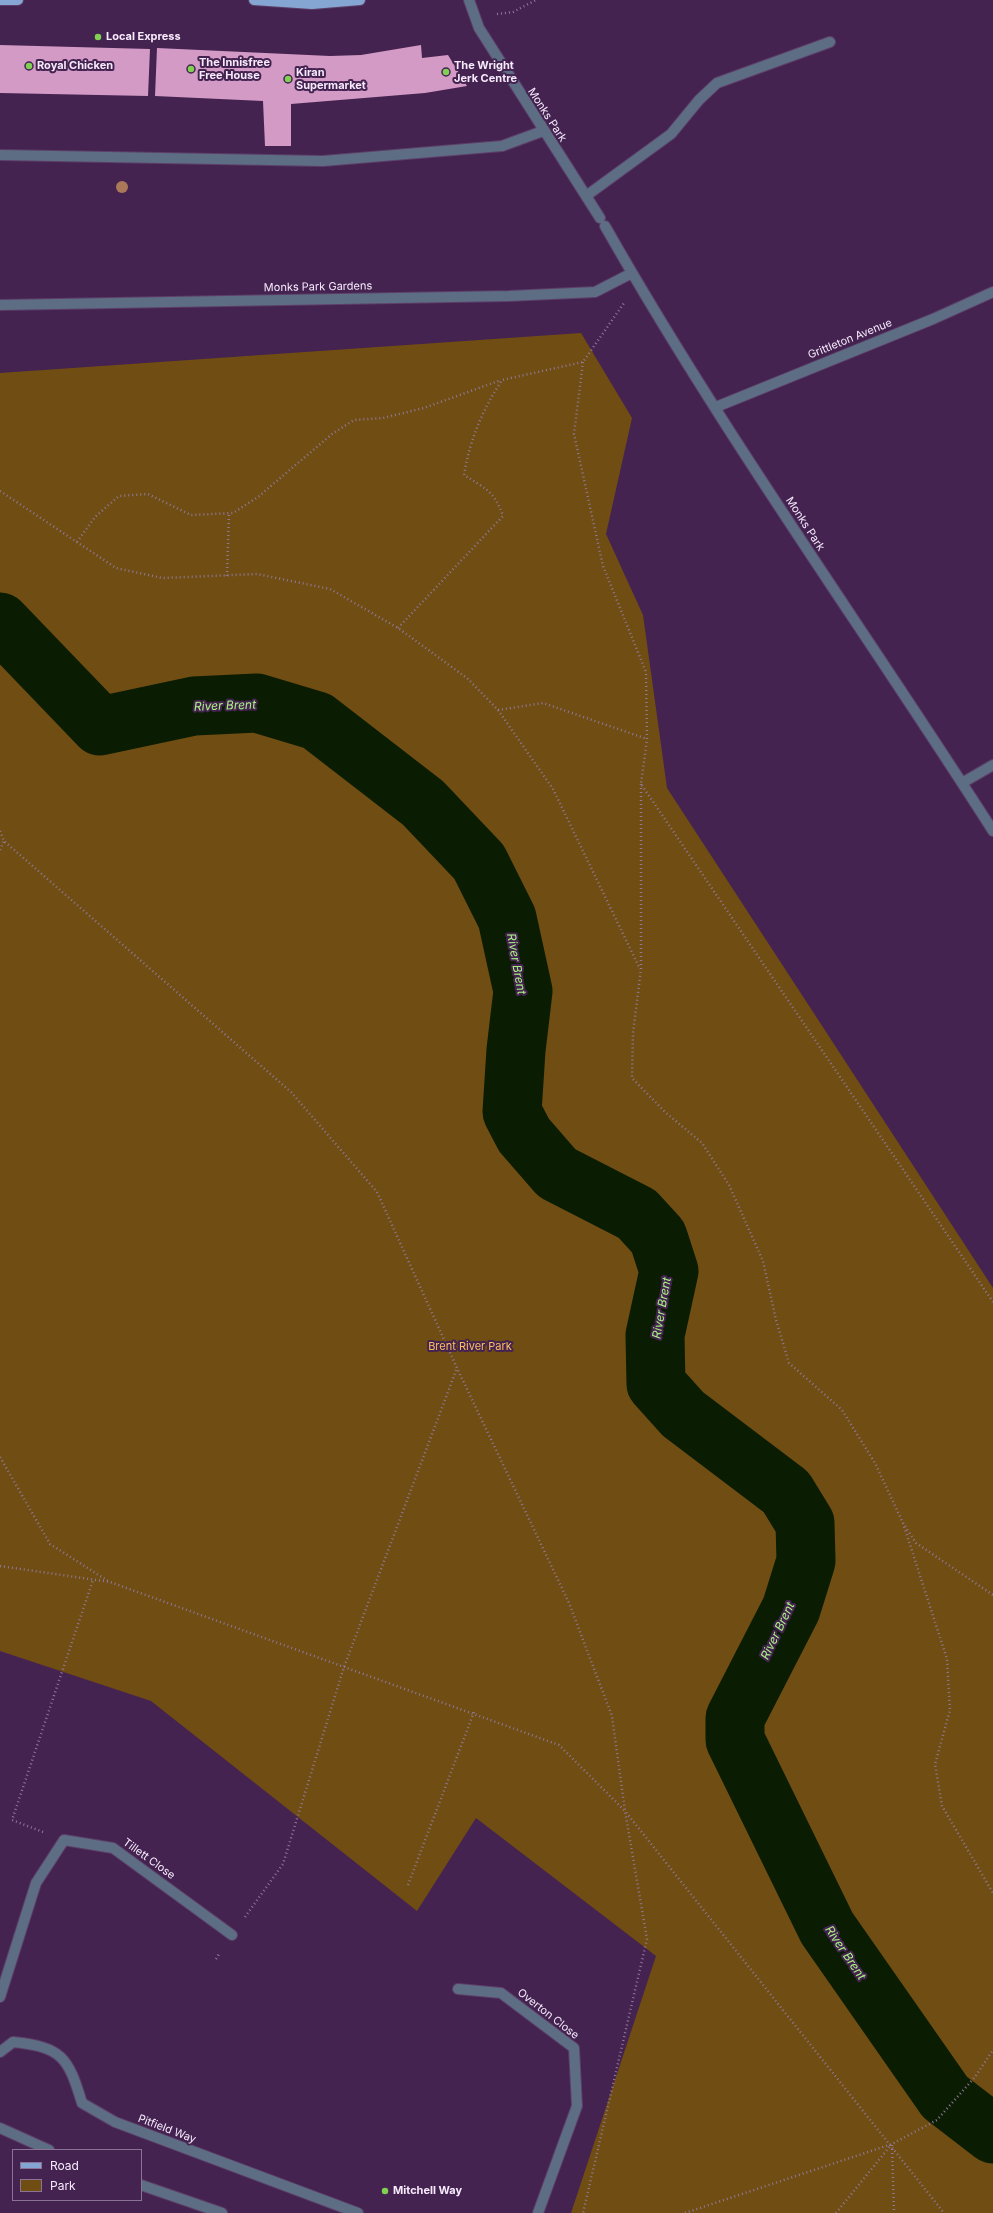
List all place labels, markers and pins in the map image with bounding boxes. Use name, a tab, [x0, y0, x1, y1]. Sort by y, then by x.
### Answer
place label: Local Express	[106, 30, 181, 44]
marker: Local Express	[93, 32, 103, 42]
place label: The Innisfree Free House	[199, 56, 270, 82]
place label: Royal Chicken	[37, 59, 113, 73]
place label: The Wright Jerk Centre	[454, 59, 517, 85]
marker: Royal Chicken	[24, 61, 34, 71]
marker: The Innisfree Free House	[186, 64, 196, 74]
place label: Kiran Supermarket	[296, 66, 366, 92]
marker: The Wright Jerk Centre	[441, 67, 451, 77]
marker: Kiran Supermarket	[283, 74, 293, 84]
place label: Mitchell Way	[393, 2184, 462, 2198]
marker: Mitchell Way	[380, 2186, 390, 2196]

